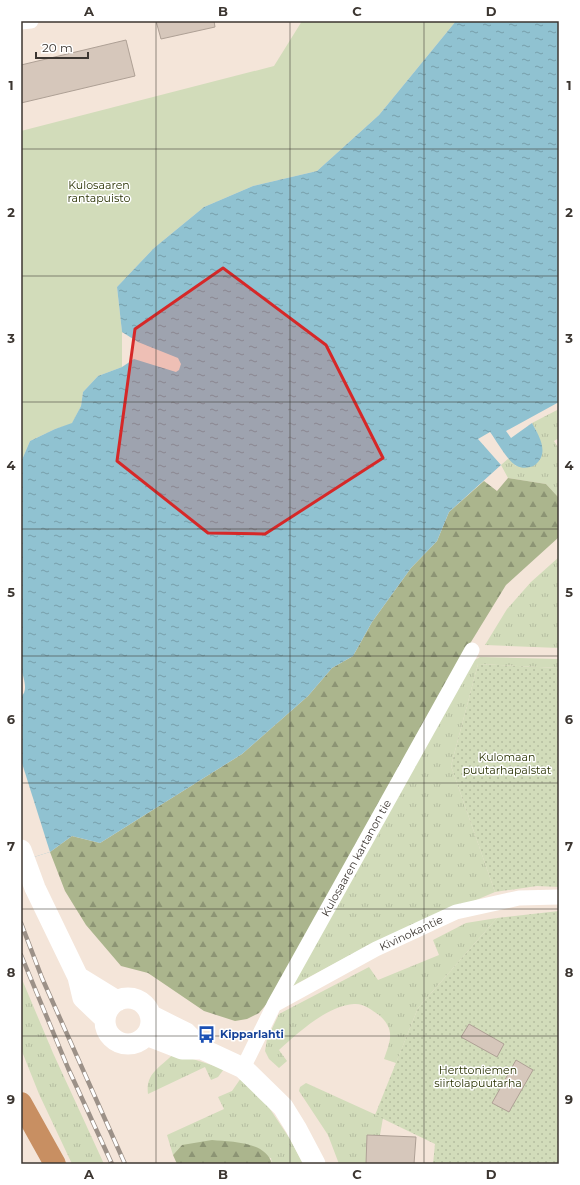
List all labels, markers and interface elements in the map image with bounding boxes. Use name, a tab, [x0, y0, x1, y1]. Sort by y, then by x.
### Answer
text: A	[83, 3, 95, 19]
text: B	[218, 3, 228, 19]
text: C	[352, 3, 362, 19]
text: D	[486, 3, 497, 19]
scale bar	[36, 34, 88, 60]
text: 20 m	[42, 40, 73, 55]
text: 1	[8, 77, 14, 93]
text: 1	[566, 77, 572, 93]
park label: Kulosaaren rantapuisto	[68, 178, 131, 205]
text: 2	[7, 204, 15, 220]
text: 2	[565, 204, 573, 220]
text: 3	[6, 330, 15, 346]
text: 3	[564, 330, 573, 346]
text: 4	[7, 457, 16, 473]
text: 4	[565, 457, 574, 473]
text: 5	[7, 584, 15, 600]
text: 5	[565, 584, 573, 600]
text: 6	[7, 711, 16, 727]
text: 6	[565, 711, 574, 727]
park label: Kulomaan puutarhapalstat	[463, 750, 552, 777]
street label: Kulosaaren kartanon tie	[318, 797, 394, 919]
text: 7	[7, 838, 15, 854]
text: 7	[565, 838, 573, 854]
street label: Kivinokantie	[377, 912, 445, 954]
text: 8	[7, 964, 16, 980]
text: 8	[565, 964, 574, 980]
bus stop icon: Kipparlahti	[197, 1024, 217, 1044]
place label: Kipparlahti	[220, 1027, 284, 1041]
park label: Herttoniemen siirtolapuutarha	[434, 1063, 522, 1090]
text: 9	[7, 1091, 15, 1107]
text: 9	[565, 1091, 573, 1107]
text: A	[83, 1166, 95, 1182]
text: B	[218, 1166, 228, 1182]
text: C	[352, 1166, 362, 1182]
text: D	[486, 1166, 497, 1182]

